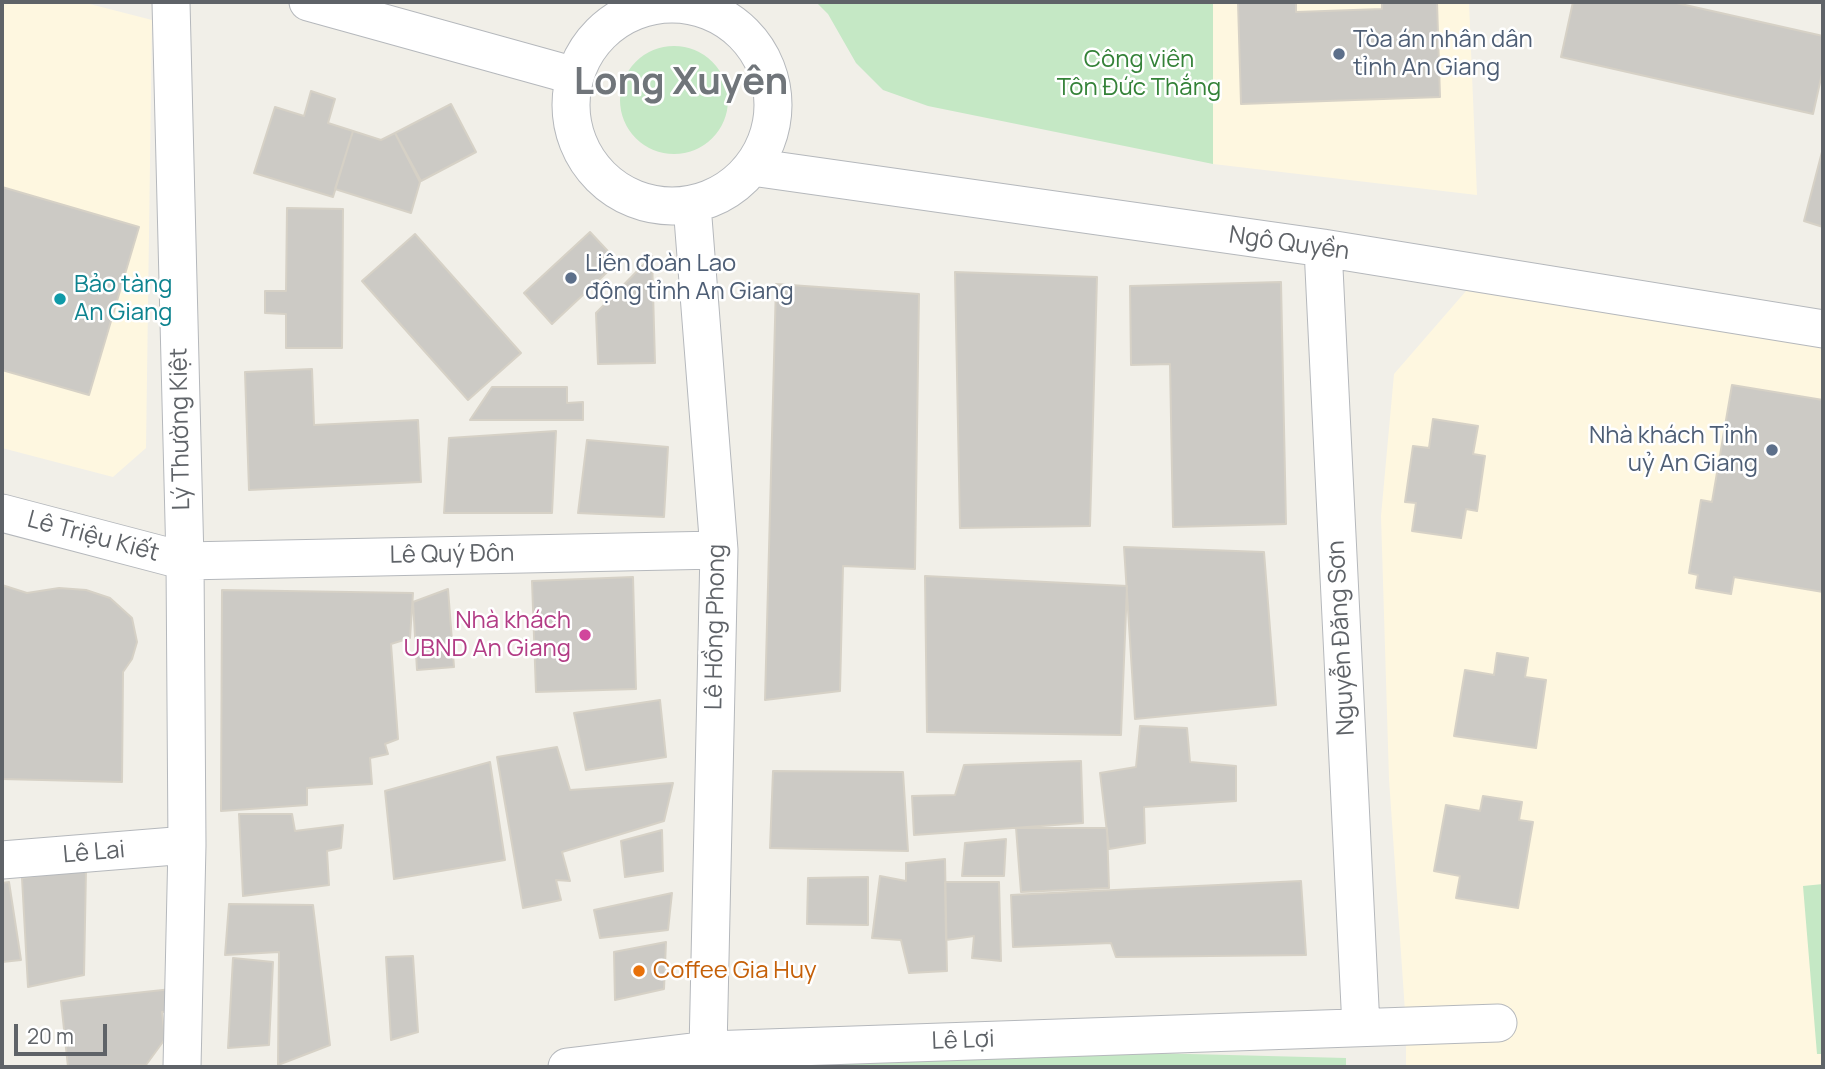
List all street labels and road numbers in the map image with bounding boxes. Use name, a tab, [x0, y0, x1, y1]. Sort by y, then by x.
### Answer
street label: Ngô Quyền	[1227, 221, 1351, 267]
street label: Lý Thường Kiệt	[165, 347, 197, 511]
street label: Lê Triệu Kiết	[24, 506, 162, 568]
street label: Lê Quý Đôn	[389, 540, 515, 570]
street label: Nguyễn Đăng Sơn	[1323, 540, 1361, 736]
street label: Lê Hồng Phong	[700, 544, 732, 710]
street label: Lê Lai	[62, 836, 126, 870]
street label: Lê Lợi	[931, 1026, 995, 1056]

